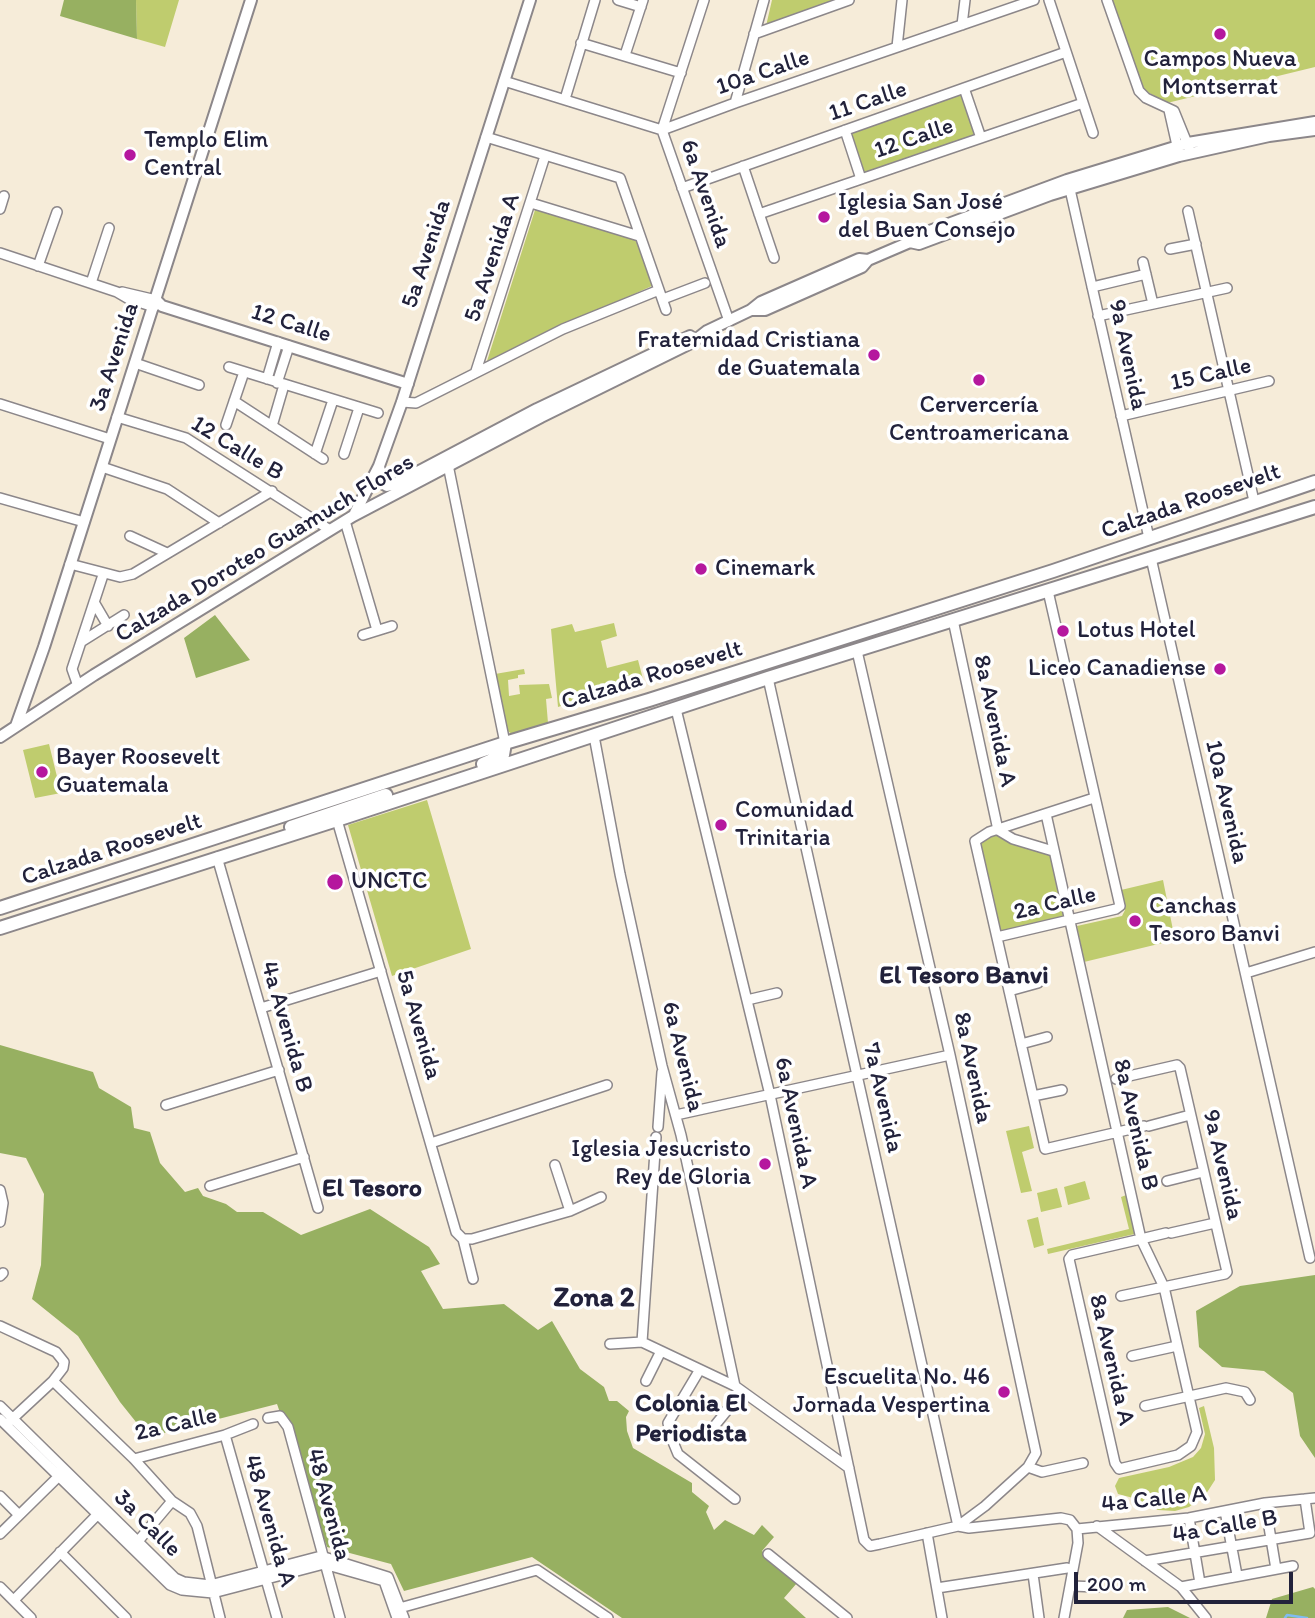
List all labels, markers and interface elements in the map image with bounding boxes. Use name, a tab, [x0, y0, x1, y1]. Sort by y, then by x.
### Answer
marker: Campos Nueva Montserrat	[1212, 26, 1228, 42]
street label: 10a Calle	[713, 44, 813, 102]
place label: Campos Nueva Montserrat	[1144, 46, 1296, 102]
street label: 11 Calle	[825, 75, 911, 129]
street label: 12 Calle	[871, 112, 957, 166]
place label: Templo Elim Central	[144, 127, 268, 183]
street label: 6a Avenida	[673, 136, 737, 252]
marker: Templo Elim Central	[122, 147, 138, 163]
place label: Iglesia San José del Buen Consejo	[838, 189, 1015, 245]
street label: 5a Avenida A	[459, 190, 527, 326]
street label: 5a Avenida	[396, 196, 458, 312]
marker: Iglesia San José del Buen Consejo	[816, 209, 832, 225]
street label: 9a Avenida	[1101, 297, 1153, 413]
street label: 12 Calle	[248, 298, 334, 350]
street label: 3a Avenida	[84, 299, 146, 415]
place label: Fraternidad Cristiana de Guatemala	[637, 327, 860, 383]
marker: Fraternidad Cristiana de Guatemala	[866, 347, 882, 363]
street label: 15 Calle	[1168, 352, 1254, 398]
marker: Cervercería Centroamericana	[971, 372, 987, 388]
place label: Cervercería Centroamericana	[889, 392, 1069, 448]
street label: 12 Calle B	[185, 410, 289, 488]
street label: Calzada Doroteo Guamuch Flores	[110, 448, 420, 650]
street label: Calzada Roosevelt	[1098, 458, 1284, 546]
place label: Cinemark	[715, 555, 815, 583]
marker: Cinemark	[693, 561, 709, 577]
place label: Lotus Hotel	[1077, 617, 1195, 645]
marker: Lotus Hotel	[1055, 623, 1071, 639]
street label: Calzada Roosevelt	[558, 635, 746, 717]
street label: 8a Avenida A	[966, 653, 1022, 789]
place label: Liceo Canadiense	[1028, 655, 1206, 683]
marker: Liceo Canadiense	[1212, 661, 1228, 677]
street label: 10a Avenida	[1198, 737, 1254, 867]
place label: Bayer Roosevelt Guatemala	[56, 744, 220, 800]
marker: Bayer Roosevelt Guatemala	[34, 764, 50, 780]
place label: Comunidad Trinitaria	[735, 797, 854, 853]
street label: Calzada Roosevelt	[18, 807, 206, 893]
marker: Comunidad Trinitaria	[713, 817, 729, 833]
place label: UNCTC	[351, 868, 427, 896]
marker: UNCTC	[325, 872, 345, 892]
street label: 2a Calle	[1011, 881, 1099, 927]
place label: Canchas Tesoro Banvi	[1149, 893, 1280, 949]
marker: Canchas Tesoro Banvi	[1127, 913, 1143, 929]
street label: 4a Avenida B	[254, 958, 318, 1096]
district label: El Tesoro Banvi	[879, 960, 1049, 992]
street label: 5a Avenida	[389, 967, 447, 1083]
street label: 6a Avenida	[654, 999, 710, 1115]
street label: 8a Avenida	[946, 1010, 998, 1126]
street label: 7a Avenida	[855, 1040, 909, 1156]
street label: 6a Avenida A	[767, 1055, 823, 1191]
street label: 8a Avenida B	[1106, 1056, 1164, 1194]
street label: 9a Avenida	[1195, 1107, 1249, 1223]
place label: Iglesia Jesucristo Rey de Gloria	[571, 1136, 751, 1192]
marker: Iglesia Jesucristo Rey de Gloria	[757, 1156, 773, 1172]
district label: El Tesoro	[322, 1173, 422, 1205]
district label: Zona 2	[554, 1282, 634, 1316]
street label: 8a Avenida A	[1082, 1292, 1140, 1428]
place label: Escuelita No. 46 Jornada Vespertina	[793, 1364, 990, 1420]
marker: Escuelita No. 46 Jornada Vespertina	[996, 1384, 1012, 1400]
district label: Colonia El Periodista	[635, 1388, 747, 1450]
street label: 2a Calle	[132, 1402, 220, 1448]
street label: 48 Avenida	[299, 1446, 357, 1564]
street label: 48 Avenida A	[236, 1452, 302, 1590]
street label: 4a Calle A	[1100, 1480, 1208, 1520]
street label: 3a Calle	[107, 1484, 187, 1564]
street label: 4a Calle B	[1170, 1504, 1280, 1550]
scale bar	[1077, 1558, 1296, 1602]
text: 200 m	[1087, 1571, 1146, 1596]

